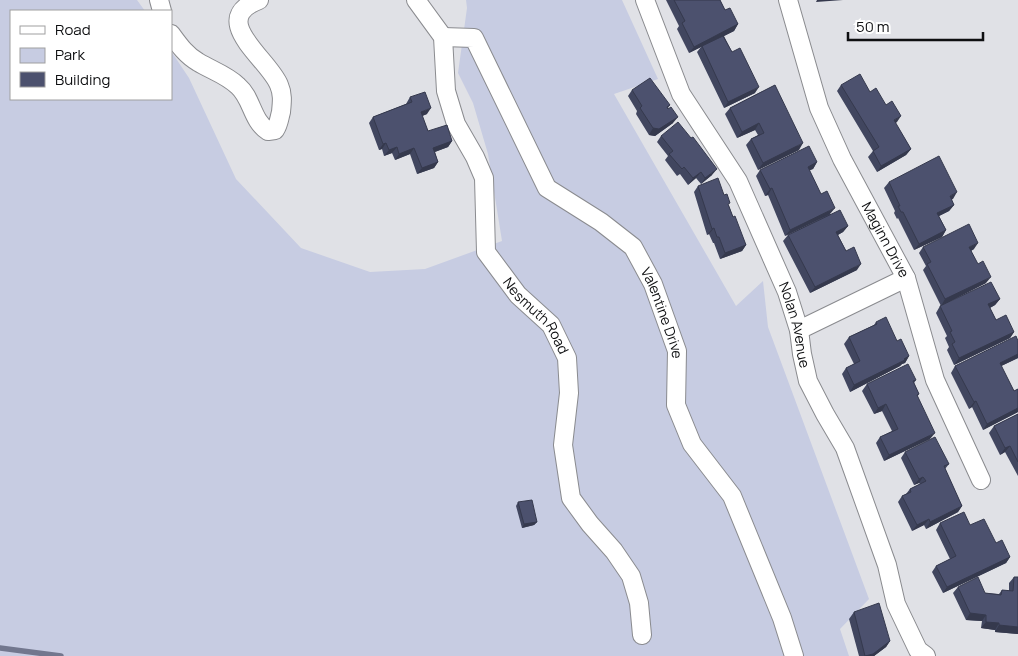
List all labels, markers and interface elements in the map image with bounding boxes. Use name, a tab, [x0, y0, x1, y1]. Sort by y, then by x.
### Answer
legend	[10, 10, 172, 100]
scale bar	[848, 10, 983, 42]
text: 50 m	[856, 16, 890, 37]
text: Road	[55, 19, 91, 40]
text: Park	[55, 44, 85, 65]
text: Building	[55, 69, 110, 90]
street label: Maginn Drive	[858, 198, 914, 281]
street label: Valentine Drive	[637, 264, 687, 359]
street label: Nesmuth Road	[499, 273, 574, 357]
street label: Nolan Avenue	[775, 279, 815, 370]

